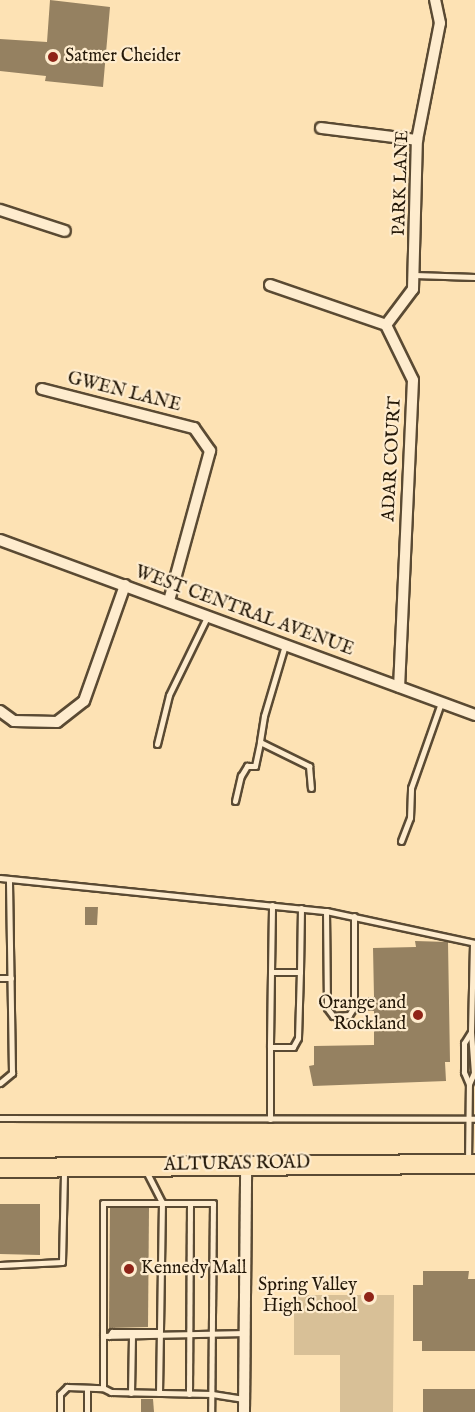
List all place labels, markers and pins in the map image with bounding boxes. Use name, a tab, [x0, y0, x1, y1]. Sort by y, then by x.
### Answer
place label: Satmer Cheider	[65, 46, 181, 68]
marker: Satmer Cheider	[46, 50, 60, 64]
place label: Orange and Rockland	[318, 994, 406, 1036]
marker: Orange and Rockland	[411, 1008, 425, 1022]
place label: Kennedy Mall	[141, 1258, 247, 1280]
marker: Kennedy Mall	[122, 1262, 136, 1276]
place label: Spring Valley High School	[258, 1276, 357, 1318]
marker: Spring Valley High School	[362, 1290, 376, 1304]

